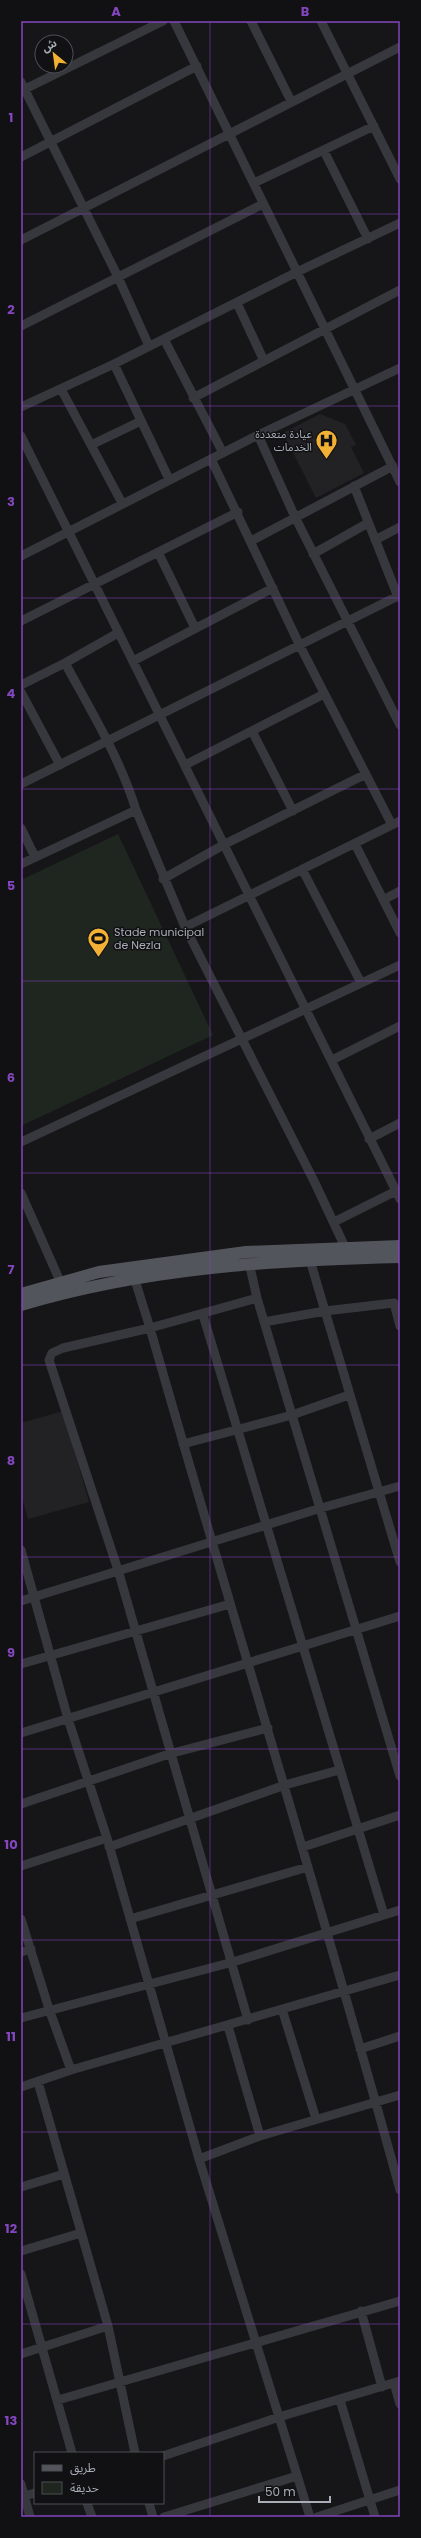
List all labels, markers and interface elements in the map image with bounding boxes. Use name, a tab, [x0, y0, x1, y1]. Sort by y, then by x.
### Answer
text: A	[111, 2, 121, 21]
text: B	[301, 2, 310, 21]
north arrow	[34, 34, 74, 74]
text: ش	[39, 35, 60, 56]
text: 1	[9, 108, 13, 127]
text: 2	[7, 300, 15, 319]
place label: عيادة متعددة الخدمات	[255, 426, 312, 455]
hospital icon: عيادة متعددة الخدمات	[314, 427, 340, 460]
text: 3	[7, 492, 15, 511]
text: 4	[7, 684, 16, 703]
text: 5	[7, 876, 15, 895]
place label: Stade municipal de Nezla	[114, 924, 204, 953]
sports icon: Stade municipal de Nezla	[86, 925, 112, 958]
text: 6	[7, 1068, 15, 1087]
text: 7	[8, 1260, 15, 1279]
text: 8	[7, 1451, 15, 1470]
text: 9	[7, 1643, 15, 1662]
text: 10	[4, 1835, 18, 1854]
text: 11	[6, 2027, 16, 2046]
text: 12	[5, 2219, 18, 2238]
text: 13	[5, 2411, 18, 2430]
legend	[34, 2452, 164, 2504]
text: طريق	[70, 2459, 96, 2476]
scale bar	[259, 2478, 330, 2504]
text: حديقة	[70, 2479, 99, 2496]
text: 50 m	[265, 2483, 296, 2500]

